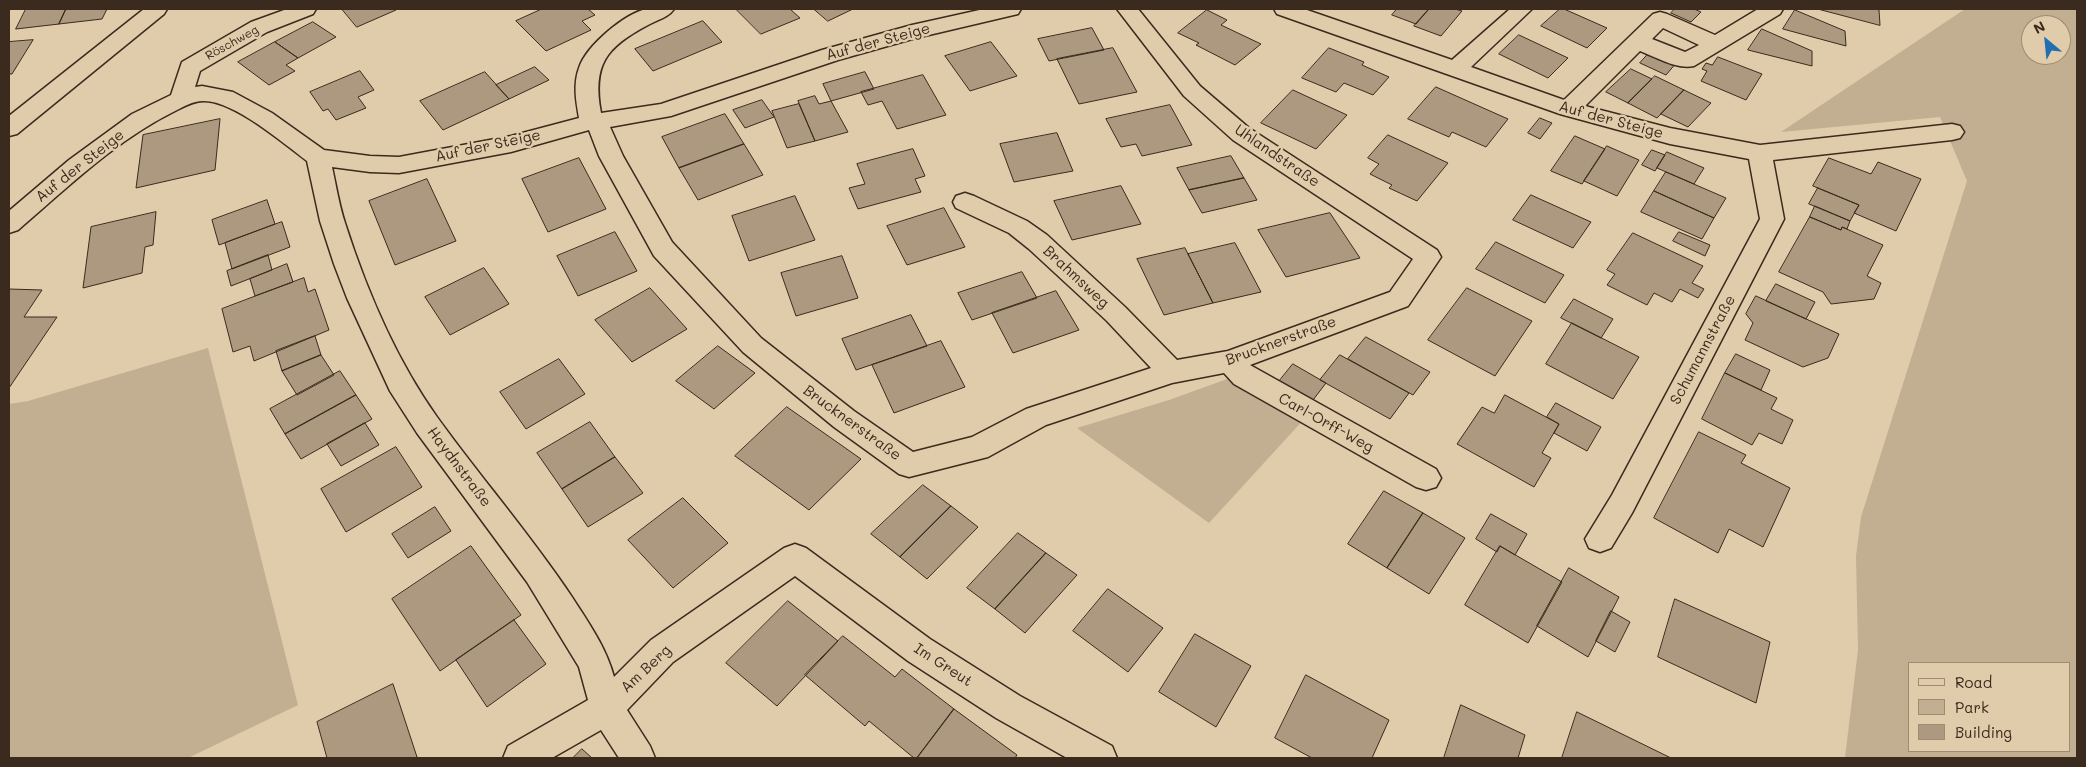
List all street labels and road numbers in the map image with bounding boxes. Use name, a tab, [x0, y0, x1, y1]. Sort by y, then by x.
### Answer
street label: Auf der Steige	[824, 19, 932, 65]
street label: Röschweg	[203, 23, 261, 63]
street label: Auf der Steige	[1557, 97, 1665, 143]
street label: Uhlandstraße	[1231, 121, 1323, 191]
street label: Auf der Steige	[32, 126, 128, 206]
street label: Auf der Steige	[434, 126, 542, 166]
street label: Brahmsweg	[1039, 242, 1113, 312]
street label: Schumannstraße	[1667, 292, 1739, 408]
street label: Brucknerstraße	[1223, 313, 1339, 369]
street label: Brucknerstraße	[800, 381, 904, 465]
street label: Carl-Orff-Weg	[1275, 389, 1377, 457]
street label: Haydnstraße	[423, 424, 495, 510]
street label: Im Greut	[910, 639, 976, 691]
street label: Am Berg	[617, 641, 675, 697]

